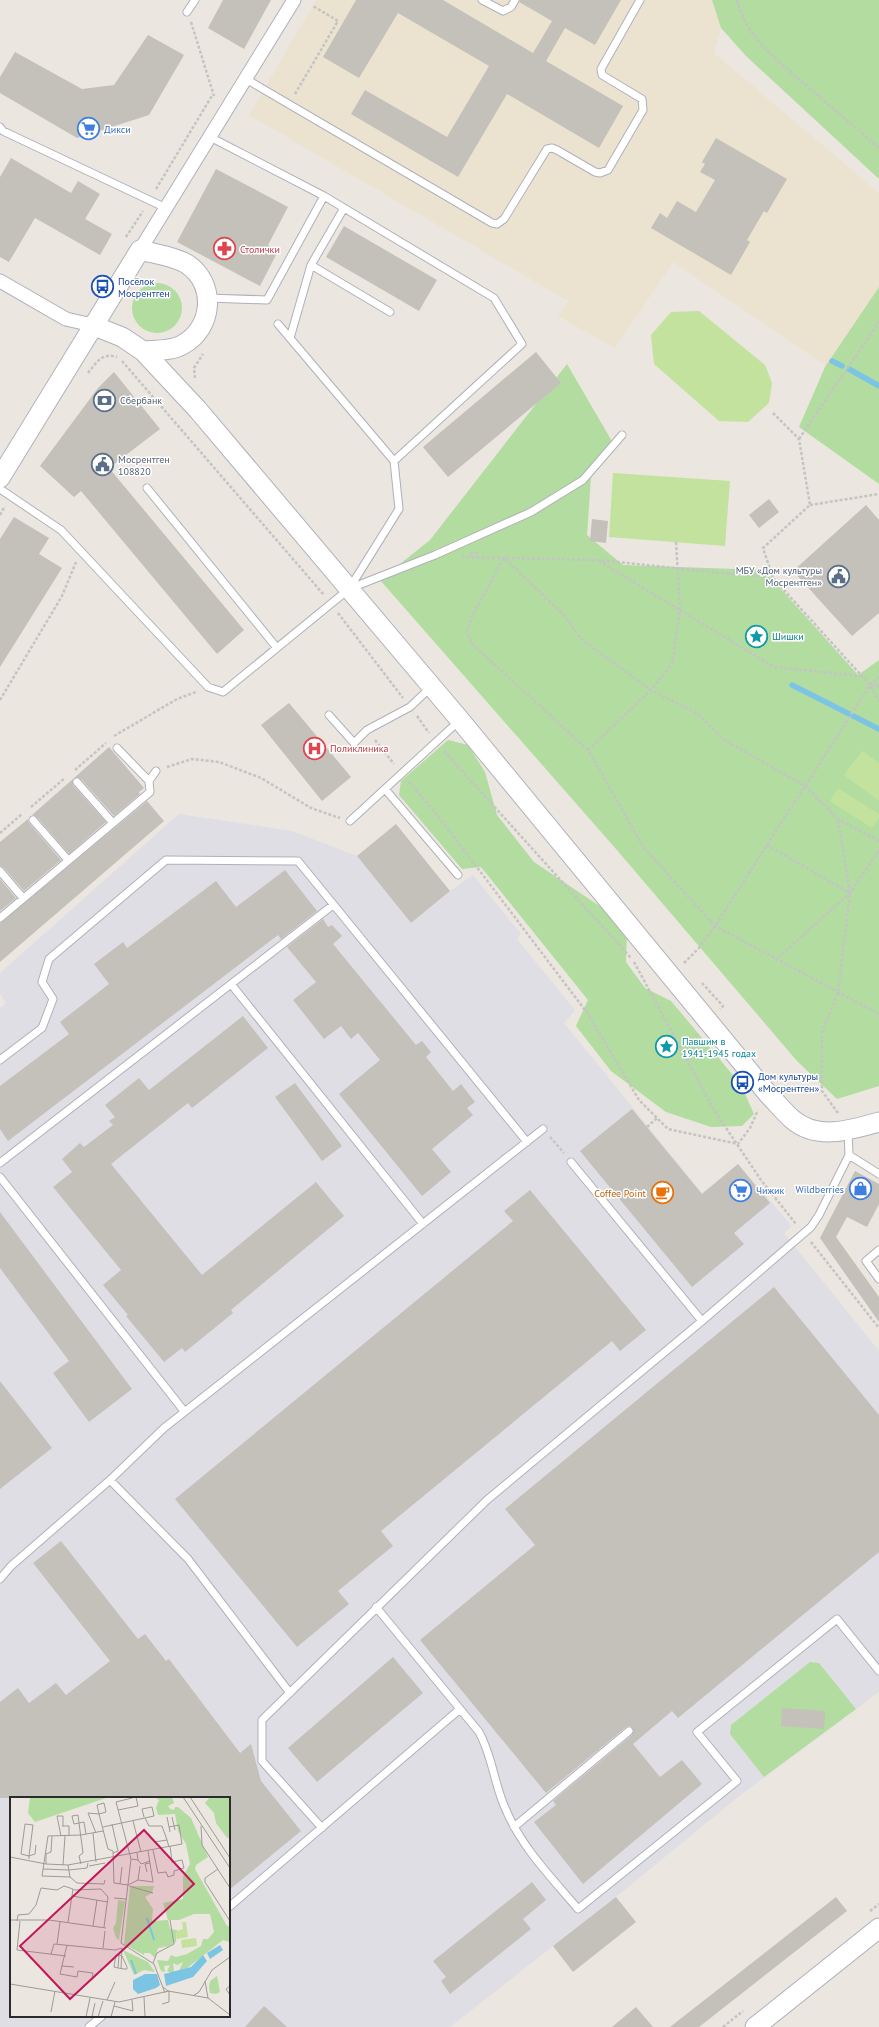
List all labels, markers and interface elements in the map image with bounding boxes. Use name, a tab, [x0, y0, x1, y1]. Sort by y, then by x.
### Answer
supermarket icon: Дикси	[75, 116, 101, 142]
place label: Дикси	[104, 123, 131, 136]
pharmacy icon: Столички	[212, 236, 238, 262]
place label: Столички	[240, 243, 280, 256]
bus stop icon: Посёлок Мосрентген	[90, 274, 116, 300]
place label: Посёлок Мосрентген	[118, 275, 170, 300]
bank icon: Сбербанк	[92, 387, 118, 413]
place label: Сбербанк	[120, 394, 162, 407]
public building icon: Мосрентген 108820	[89, 452, 115, 478]
place label: Мосрентген 108820	[118, 453, 170, 478]
public building icon: МБУ «Дом культуры Мосрентген»	[825, 563, 851, 589]
place label: МБУ «Дом культуры Мосрентген»	[736, 564, 822, 589]
place icon: Шишки	[743, 623, 769, 649]
place label: Шишки	[772, 630, 804, 643]
hospital icon: Поликлиника	[301, 735, 327, 761]
place label: Поликлиника	[330, 742, 389, 755]
place icon: Павшим в 1941-1945 годах	[654, 1034, 680, 1060]
place label: Павшим в 1941-1945 годах	[682, 1035, 756, 1060]
bus stop icon: Дом культуры «Мосрентген»	[729, 1069, 755, 1095]
place label: Дом культуры «Мосрентген»	[758, 1070, 819, 1095]
shop icon: Wildberries	[847, 1176, 873, 1202]
supermarket icon: Чижик	[728, 1177, 754, 1203]
cafe icon: Coffee Point	[649, 1180, 675, 1206]
place label: Wildberries	[795, 1183, 844, 1196]
place label: Чижик	[756, 1184, 785, 1197]
place label: Coffee Point	[594, 1187, 647, 1200]
inset map	[10, 1797, 230, 2017]

